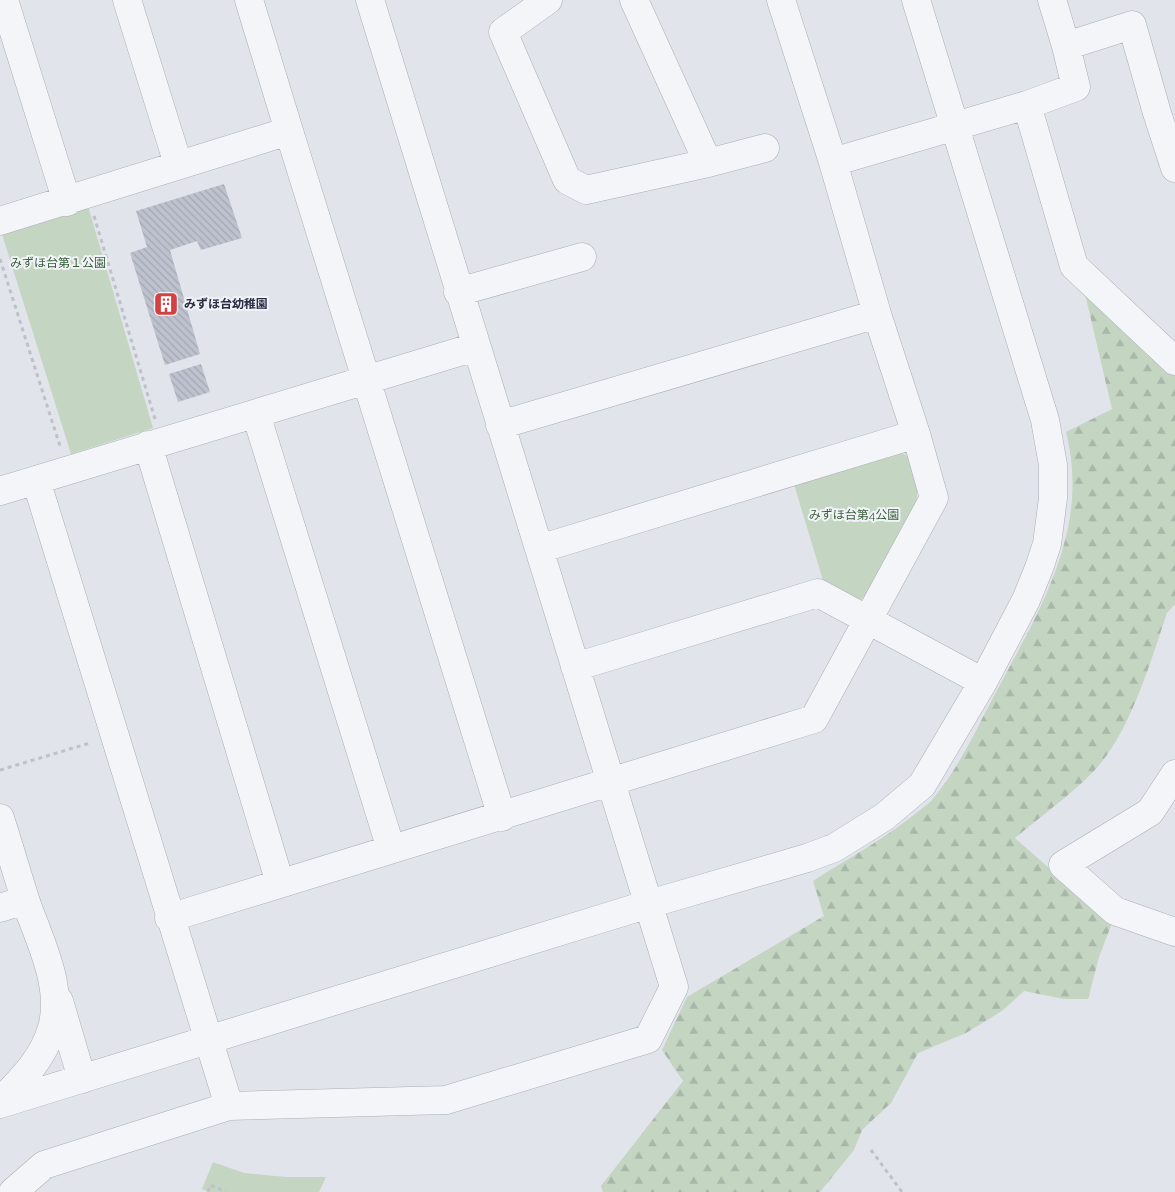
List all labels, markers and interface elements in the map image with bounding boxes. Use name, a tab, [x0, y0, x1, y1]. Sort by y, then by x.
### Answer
park label: みずほ台第１公園	[10, 256, 106, 270]
building icon: みずほ台幼稚園	[153, 291, 179, 317]
place label: みずほ台幼稚園	[184, 297, 268, 311]
park label: みずほ台第4公園	[809, 508, 899, 522]

